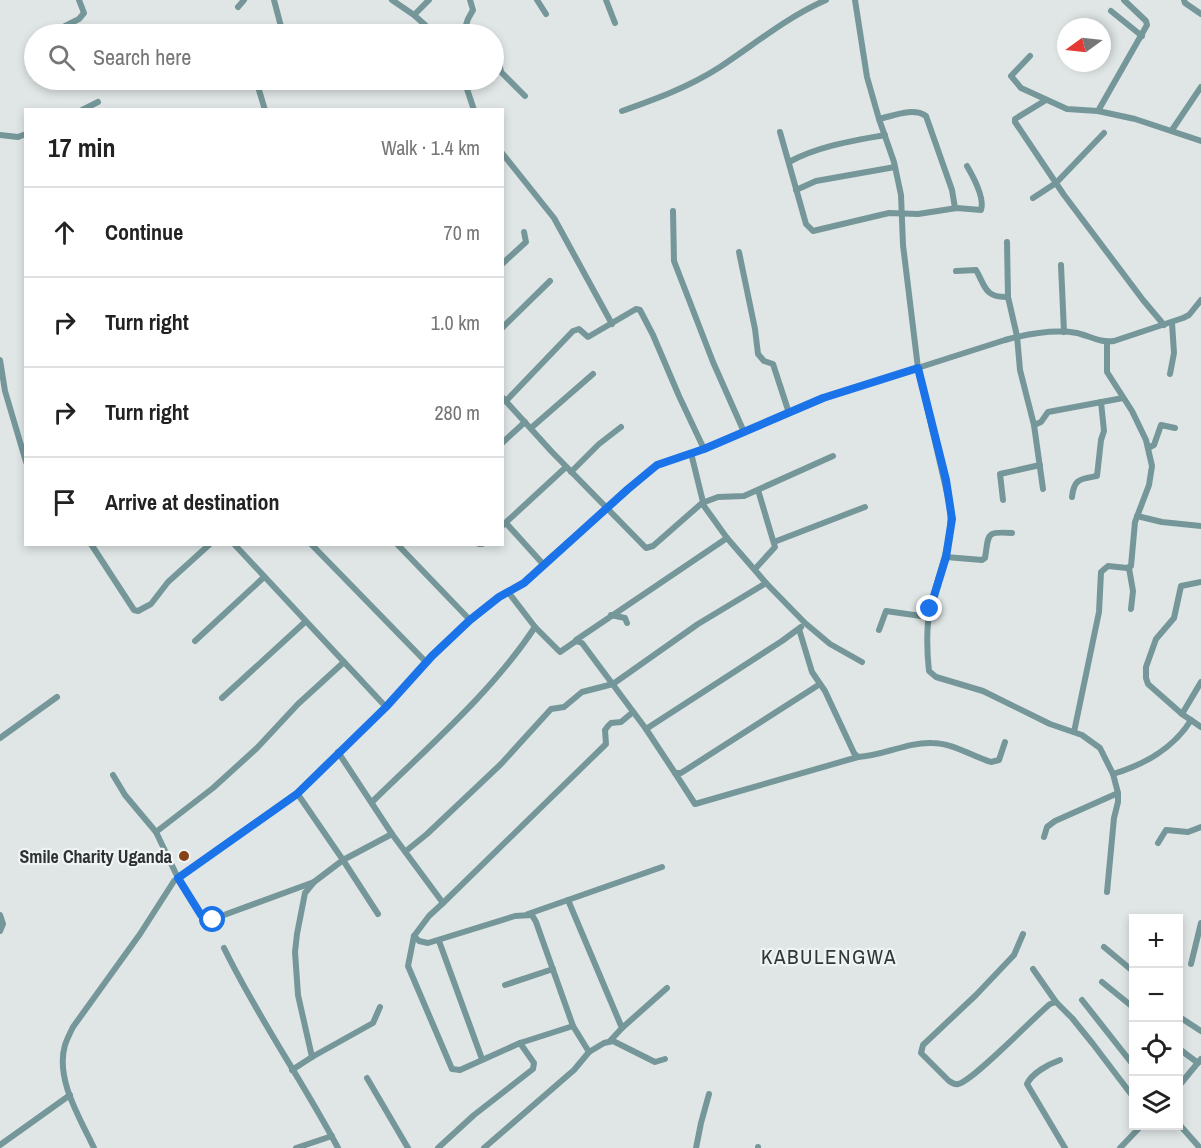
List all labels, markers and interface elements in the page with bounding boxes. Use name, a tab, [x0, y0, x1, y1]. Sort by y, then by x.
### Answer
north arrow	[1057, 18, 1111, 72]
search box	[24, 24, 504, 90]
icon: search	[45, 41, 78, 74]
text: Search here	[93, 42, 191, 72]
text: 17 min	[48, 130, 116, 165]
text: Walk · 1.4 km	[381, 134, 480, 161]
icon: ahead	[48, 216, 81, 249]
text: Continue	[105, 217, 183, 247]
text: 70 m	[444, 219, 480, 246]
icon: right	[48, 306, 81, 339]
text: Turn right	[105, 307, 189, 337]
text: 1.0 km	[431, 309, 480, 336]
icon: right	[48, 396, 81, 429]
text: Turn right	[105, 397, 189, 427]
text: 280 m	[434, 399, 480, 426]
icon: arrive	[48, 486, 81, 519]
text: Arrive at destination	[105, 487, 279, 517]
route end	[916, 595, 942, 621]
place label: Smile Charity Uganda	[19, 844, 173, 869]
marker: Smile Charity Uganda	[177, 849, 191, 863]
route start	[199, 906, 225, 932]
map controls	[1129, 914, 1183, 1130]
button: +	[1129, 914, 1183, 968]
district label: KABULENGWA	[761, 942, 897, 971]
button: −	[1129, 968, 1183, 1022]
button: locate	[1129, 1022, 1183, 1076]
button: layers	[1129, 1076, 1183, 1130]

